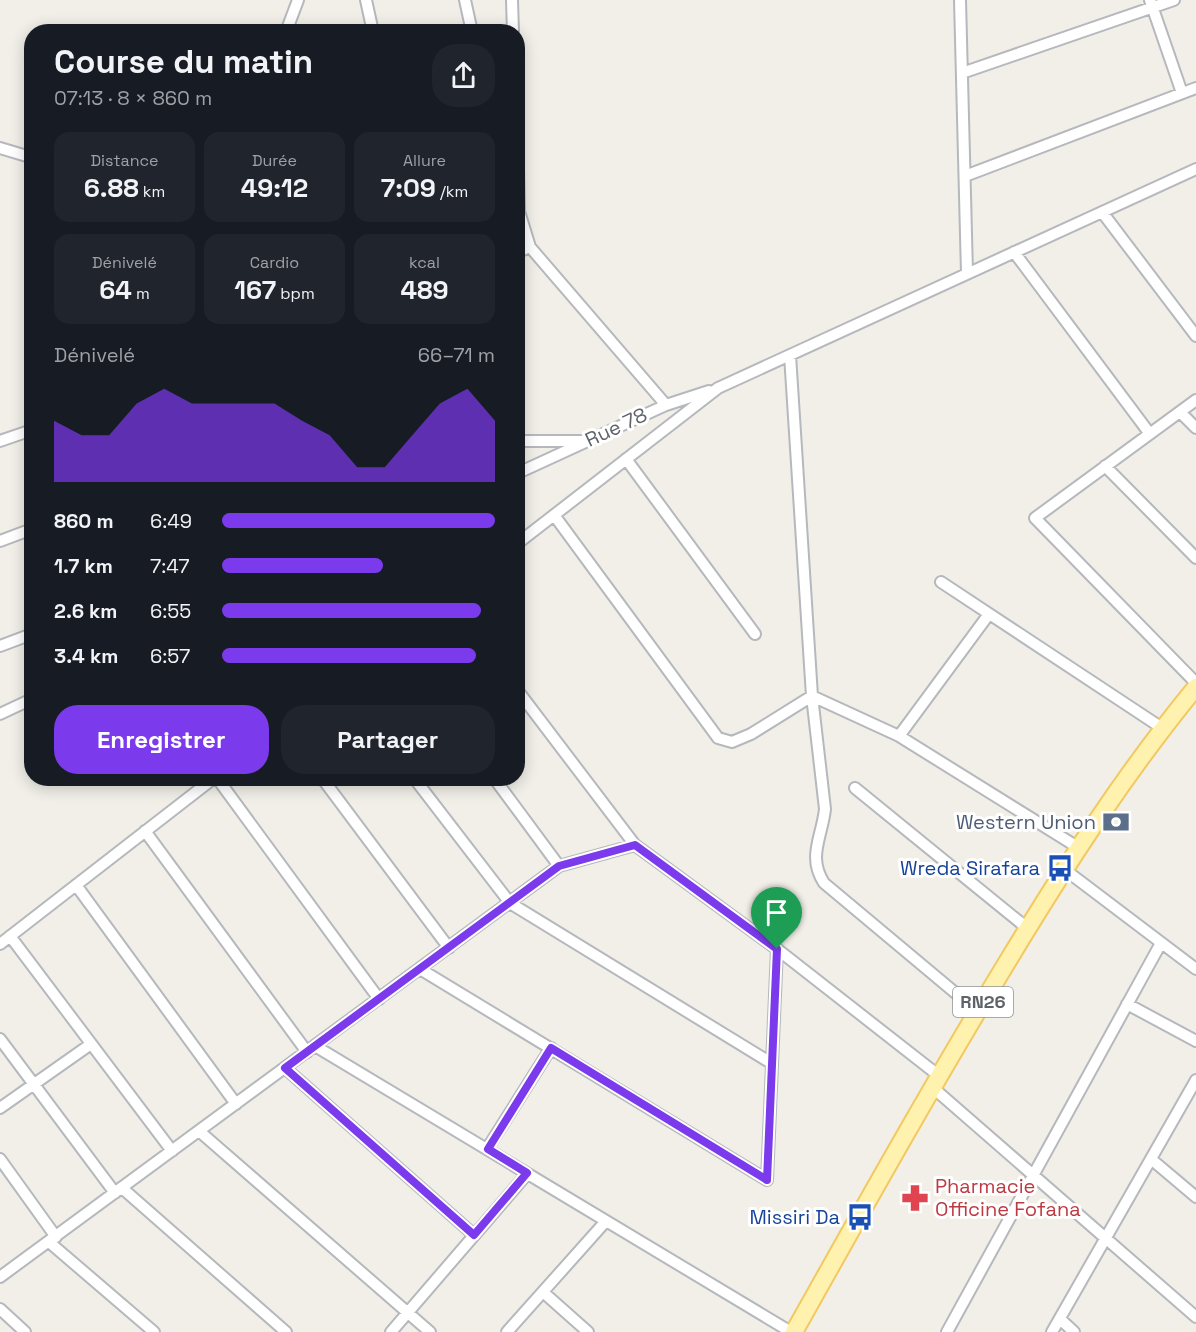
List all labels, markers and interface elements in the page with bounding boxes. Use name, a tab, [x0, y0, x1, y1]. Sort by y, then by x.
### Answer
text: Course du matin	[54, 41, 313, 83]
button: share	[432, 44, 495, 107]
text: 07:13 · 8 × 860 m	[54, 85, 212, 111]
text: Distance	[90, 150, 159, 171]
text: Durée	[252, 150, 297, 171]
text: Allure	[403, 150, 446, 171]
text: 6.88	[84, 171, 139, 205]
text: 49:12	[241, 171, 308, 205]
text: 7:09	[381, 171, 436, 205]
text: km	[139, 181, 165, 202]
text: /km	[436, 181, 468, 202]
text: Dénivelé	[92, 252, 157, 273]
text: Cardio	[250, 252, 299, 273]
text: kcal	[409, 252, 440, 273]
text: 64	[99, 273, 132, 307]
text: 167	[234, 273, 276, 307]
text: 489	[400, 273, 449, 307]
text: m	[132, 283, 150, 304]
text: bpm	[276, 283, 315, 304]
text: Dénivelé	[54, 342, 135, 368]
text: 66–71 m	[418, 342, 495, 368]
street label: Rue 78	[581, 401, 651, 453]
text: 860 m	[54, 508, 113, 534]
text: 6:49	[150, 508, 192, 534]
text: 1.7 km	[54, 553, 113, 579]
text: 7:47	[150, 553, 189, 579]
text: 2.6 km	[54, 598, 117, 624]
text: 6:55	[150, 598, 191, 624]
text: 3.4 km	[54, 643, 118, 669]
text: 6:57	[150, 643, 190, 669]
button: Enregistrer	[54, 705, 269, 774]
button: Partager	[281, 705, 495, 774]
bank icon: Western Union	[1101, 807, 1131, 837]
place label: Western Union	[956, 809, 1096, 835]
bus stop icon: Wreda Sirafara	[1045, 853, 1075, 883]
place label: Wreda Sirafara	[900, 855, 1040, 881]
pin	[751, 887, 802, 949]
icon: arrive	[760, 896, 793, 929]
road number: RN26	[953, 987, 1013, 1017]
place label: Pharmacie Officine Fofana	[935, 1173, 1081, 1222]
pharmacy icon: Pharmacie Officine Fofana	[900, 1183, 930, 1213]
bus stop icon: Missiri Da	[845, 1202, 875, 1232]
place label: Missiri Da	[749, 1204, 840, 1230]

